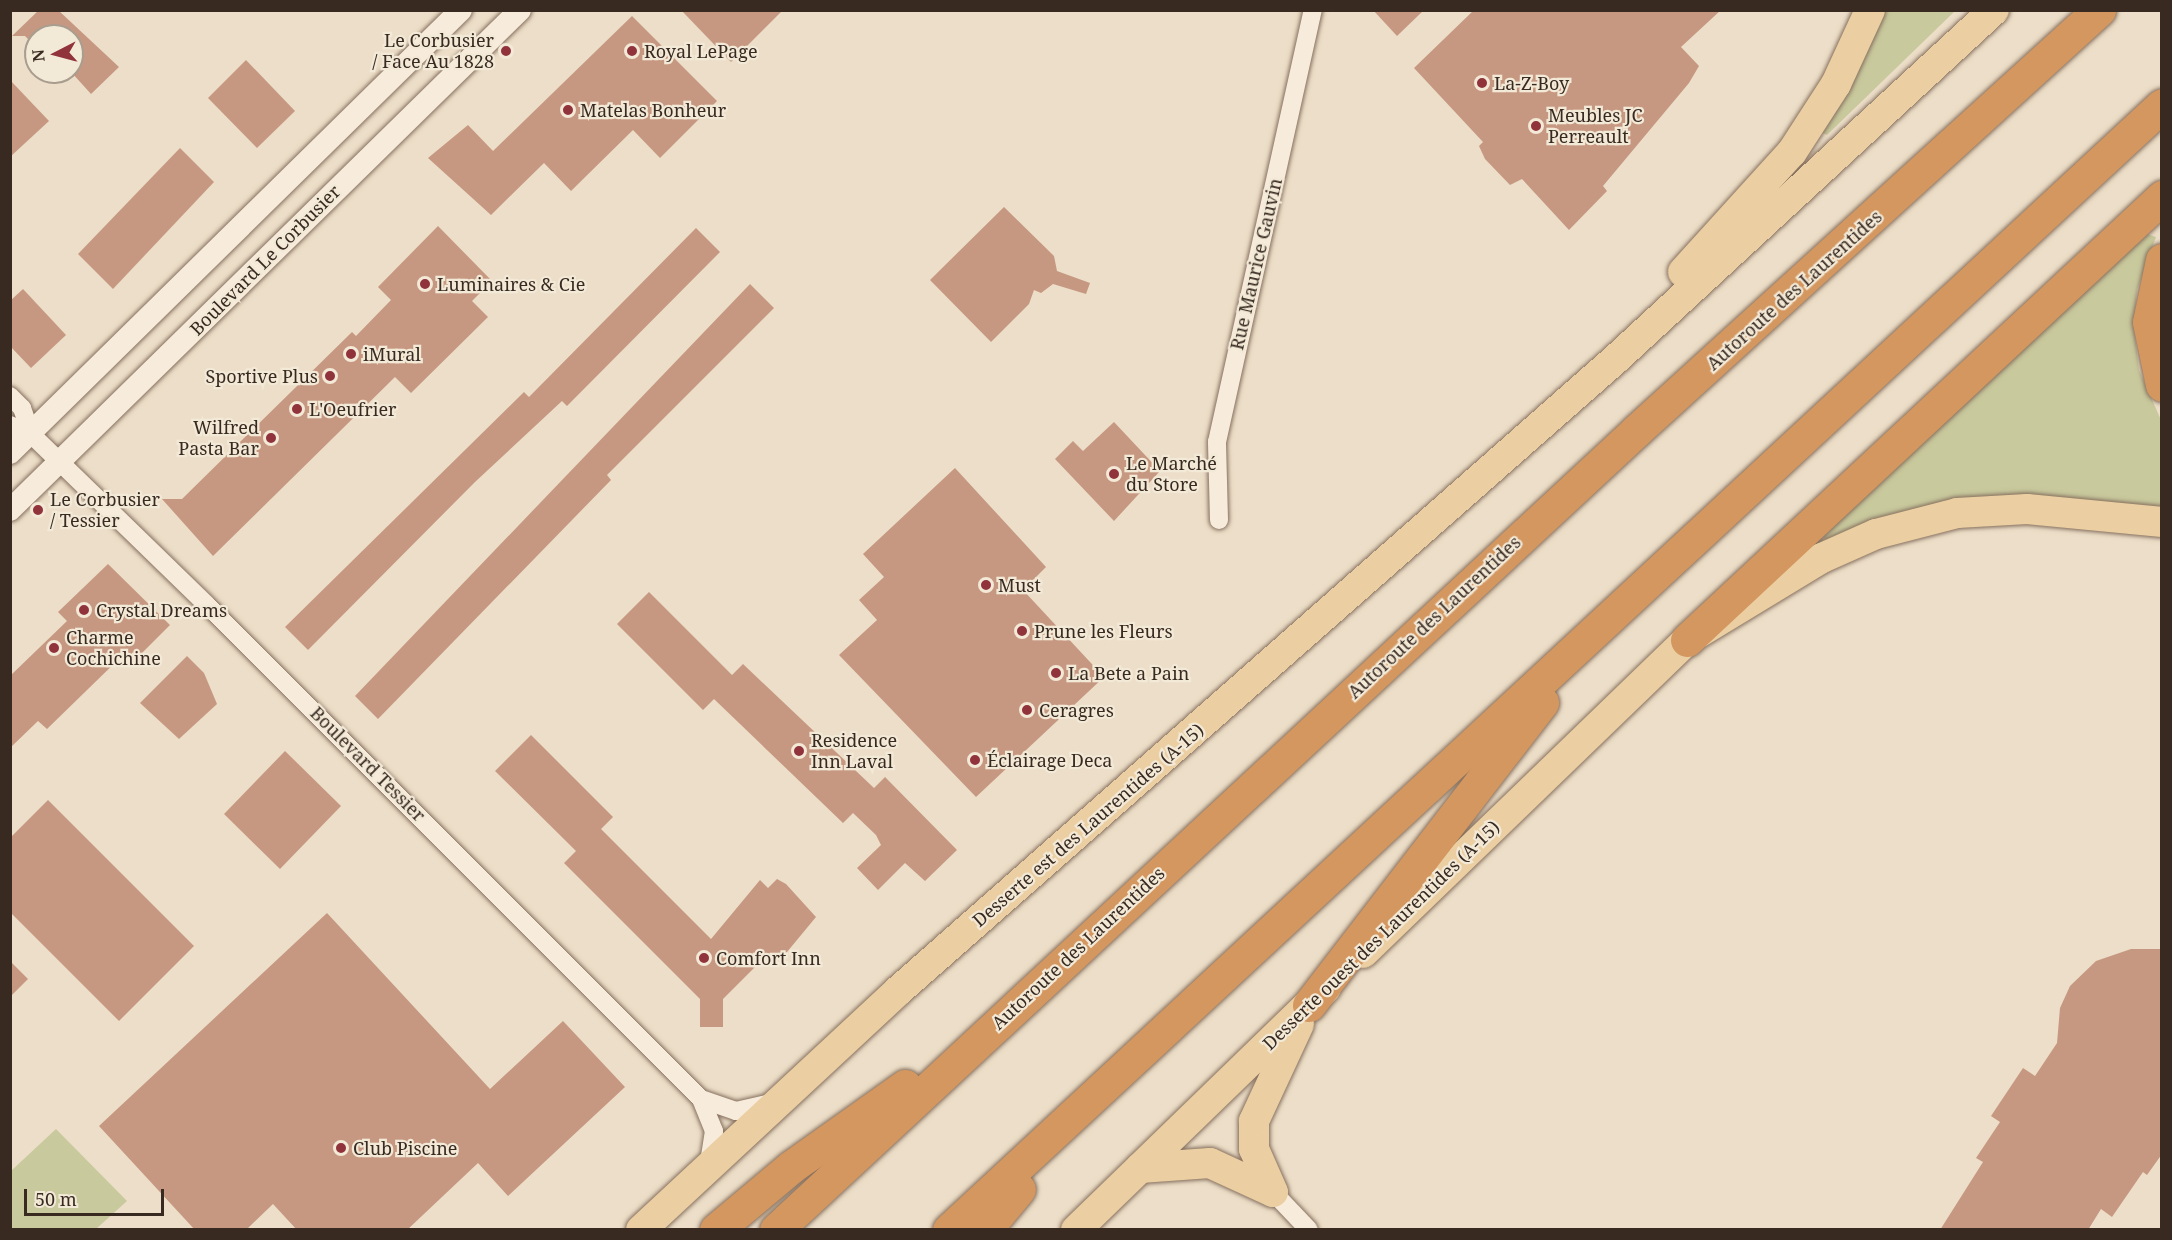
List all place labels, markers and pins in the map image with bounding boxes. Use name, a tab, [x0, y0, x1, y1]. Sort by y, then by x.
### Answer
place label: Le Corbusier / Face Au 1828	[372, 30, 494, 72]
place label: Royal LePage	[644, 40, 758, 62]
marker: Le Corbusier / Face Au 1828	[499, 44, 513, 58]
marker: Royal LePage	[625, 44, 639, 58]
place label: La-Z-Boy	[1494, 72, 1569, 94]
marker: La-Z-Boy	[1475, 76, 1489, 90]
place label: Matelas Bonheur	[580, 99, 726, 121]
marker: Matelas Bonheur	[561, 103, 575, 117]
place label: Meubles JC Perreault	[1548, 105, 1642, 148]
marker: Meubles JC Perreault	[1529, 119, 1543, 133]
place label: Luminaires & Cie	[437, 273, 585, 295]
marker: Luminaires & Cie	[418, 277, 432, 291]
place label: iMural	[363, 343, 421, 365]
marker: iMural	[344, 347, 358, 361]
place label: Sportive Plus	[205, 365, 318, 387]
marker: Sportive Plus	[323, 369, 337, 383]
place label: L'Oeufrier	[309, 398, 396, 420]
marker: L'Oeufrier	[290, 402, 304, 416]
place label: Wilfred Pasta Bar	[178, 417, 259, 460]
marker: Wilfred Pasta Bar	[264, 431, 278, 445]
place label: Le Marché du Store	[1126, 453, 1217, 496]
marker: Le Marché du Store	[1107, 467, 1121, 481]
place label: Le Corbusier / Tessier	[50, 489, 160, 532]
marker: Le Corbusier / Tessier	[31, 503, 45, 517]
place label: Must	[998, 574, 1041, 596]
marker: Must	[979, 578, 993, 592]
place label: Crystal Dreams	[96, 599, 227, 621]
marker: Crystal Dreams	[77, 603, 91, 617]
place label: Prune les Fleurs	[1034, 620, 1173, 642]
marker: Prune les Fleurs	[1015, 624, 1029, 638]
place label: Charme Cochichine	[66, 627, 161, 670]
marker: Charme Cochichine	[47, 641, 61, 655]
place label: La Bete a Pain	[1068, 662, 1189, 684]
marker: La Bete a Pain	[1049, 666, 1063, 680]
place label: Ceragres	[1039, 699, 1114, 721]
marker: Ceragres	[1020, 703, 1034, 717]
place label: Residence Inn Laval	[811, 730, 897, 772]
marker: Residence Inn Laval	[792, 744, 806, 758]
place label: Éclairage Deca	[987, 749, 1112, 771]
marker: Éclairage Deca	[968, 753, 982, 767]
place label: Comfort Inn	[716, 947, 821, 969]
marker: Comfort Inn	[697, 951, 711, 965]
place label: Club Piscine	[353, 1137, 457, 1159]
marker: Club Piscine	[334, 1141, 348, 1155]

